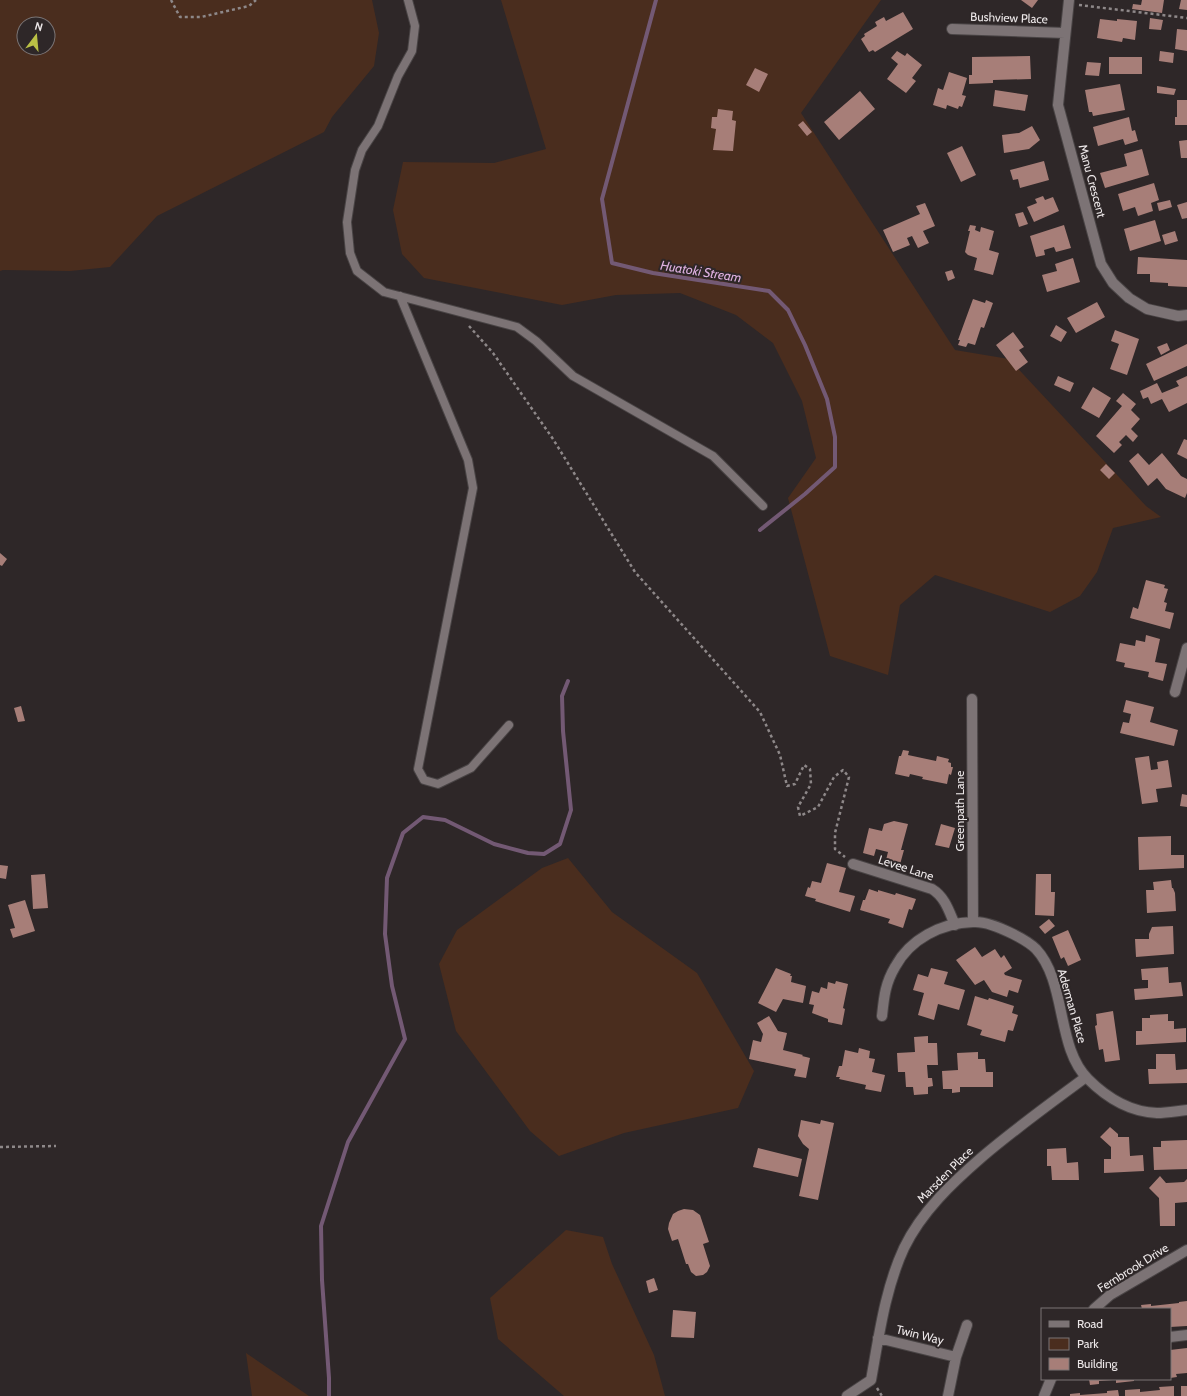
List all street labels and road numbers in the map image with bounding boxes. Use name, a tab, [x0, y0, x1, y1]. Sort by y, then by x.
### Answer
street label: Bushview Place	[970, 9, 1048, 26]
street label: Manu Crescent	[1075, 143, 1109, 219]
street label: Greenpath Lane	[952, 771, 967, 851]
street label: Levee Lane	[877, 852, 936, 884]
street label: Aderman Place	[1055, 967, 1090, 1045]
street label: Marsden Place	[913, 1143, 976, 1206]
street label: Fernbrook Drive	[1094, 1240, 1171, 1295]
street label: Twin Way	[895, 1321, 946, 1348]

